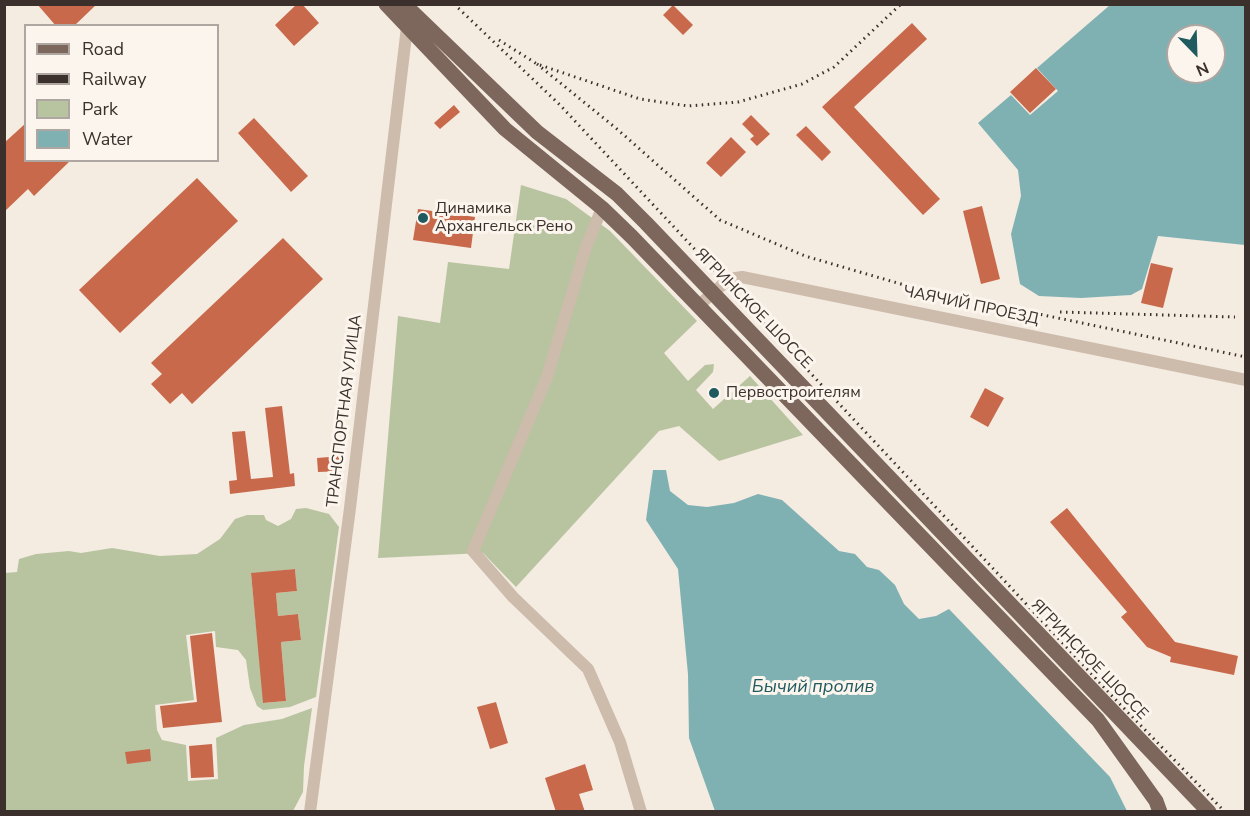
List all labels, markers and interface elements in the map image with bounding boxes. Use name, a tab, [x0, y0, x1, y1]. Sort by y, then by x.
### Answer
legend	[24, 24, 219, 162]
north arrow	[1166, 24, 1226, 84]
text: Road	[82, 37, 124, 61]
text: N	[1192, 56, 1212, 81]
text: Railway	[82, 67, 147, 91]
text: Park	[82, 97, 118, 121]
text: Water	[82, 127, 133, 151]
place label: Динамика Архангельск Рено	[435, 199, 573, 237]
marker: Динамика Архангельск Рено	[416, 211, 430, 225]
street label: ЯГРИНСКОЕ ШОССЕ	[691, 245, 815, 373]
street label: ЧАЯЧИЙ ПРОЕЗД	[901, 282, 1041, 330]
street label: ТРАНСПОРТНАЯ УЛИЦА	[324, 314, 366, 508]
place label: Первостроителям	[726, 383, 861, 403]
marker: Первостроителям	[707, 386, 721, 400]
street label: ЯГРИНСКОЕ ШОССЕ	[1027, 596, 1151, 724]
water label: Бычий пролив	[752, 677, 874, 699]

